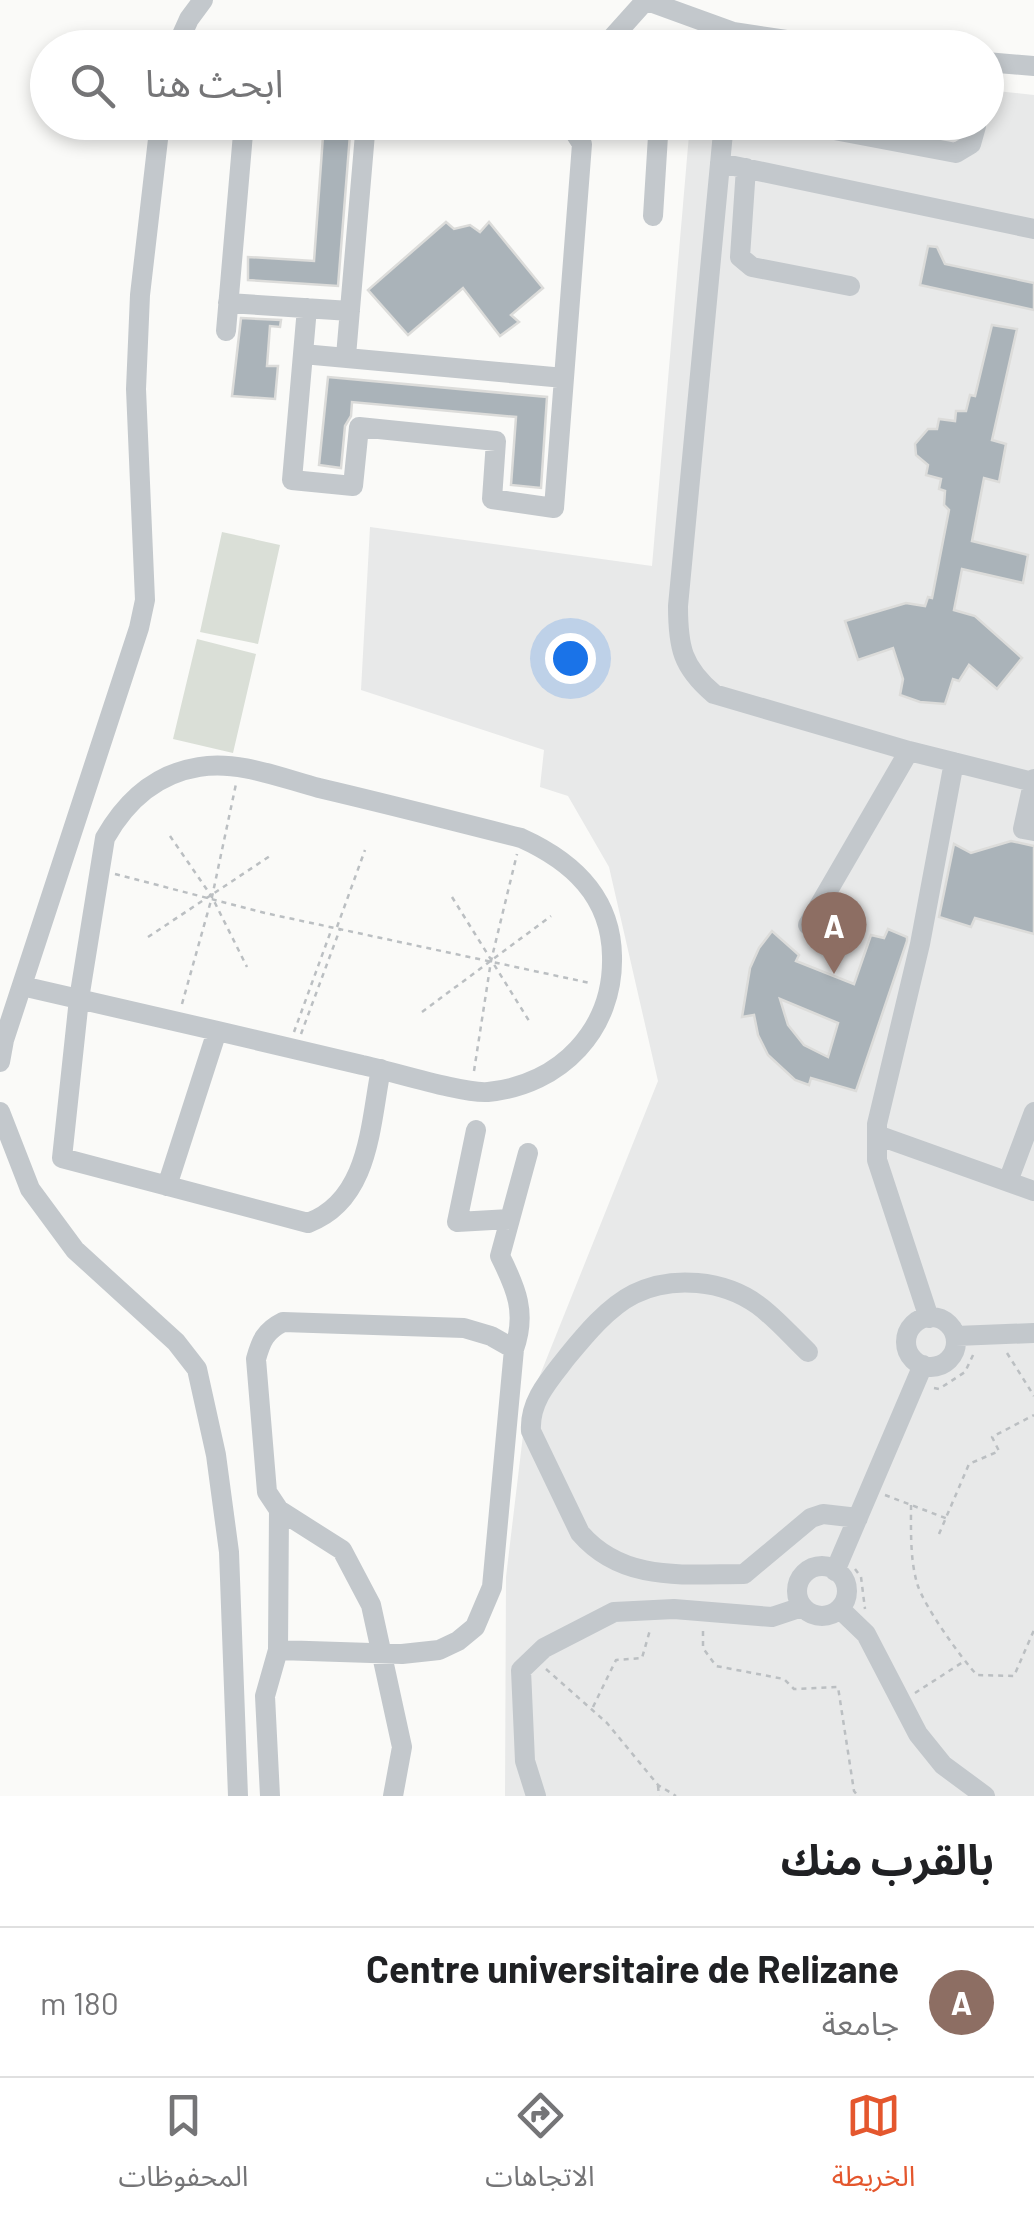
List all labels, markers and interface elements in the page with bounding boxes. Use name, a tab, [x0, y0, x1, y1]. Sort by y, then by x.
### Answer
search box	[30, 30, 1004, 140]
icon: search	[65, 58, 120, 113]
text: ابحث هنا	[145, 59, 284, 105]
your location	[545, 633, 596, 684]
pin: A	[802, 892, 866, 974]
text: بالقرب منك	[781, 1833, 994, 1883]
text: Centre universitaire de Relizane	[366, 1945, 899, 1991]
text: 180 m	[40, 1983, 119, 2021]
text: A	[951, 1983, 972, 2021]
text: جامعة	[822, 2003, 899, 2041]
tab: المحفوظات	[118, 2088, 248, 2207]
tab: الاتجاهات	[485, 2088, 595, 2207]
tab: الخريطة	[832, 2088, 916, 2207]

